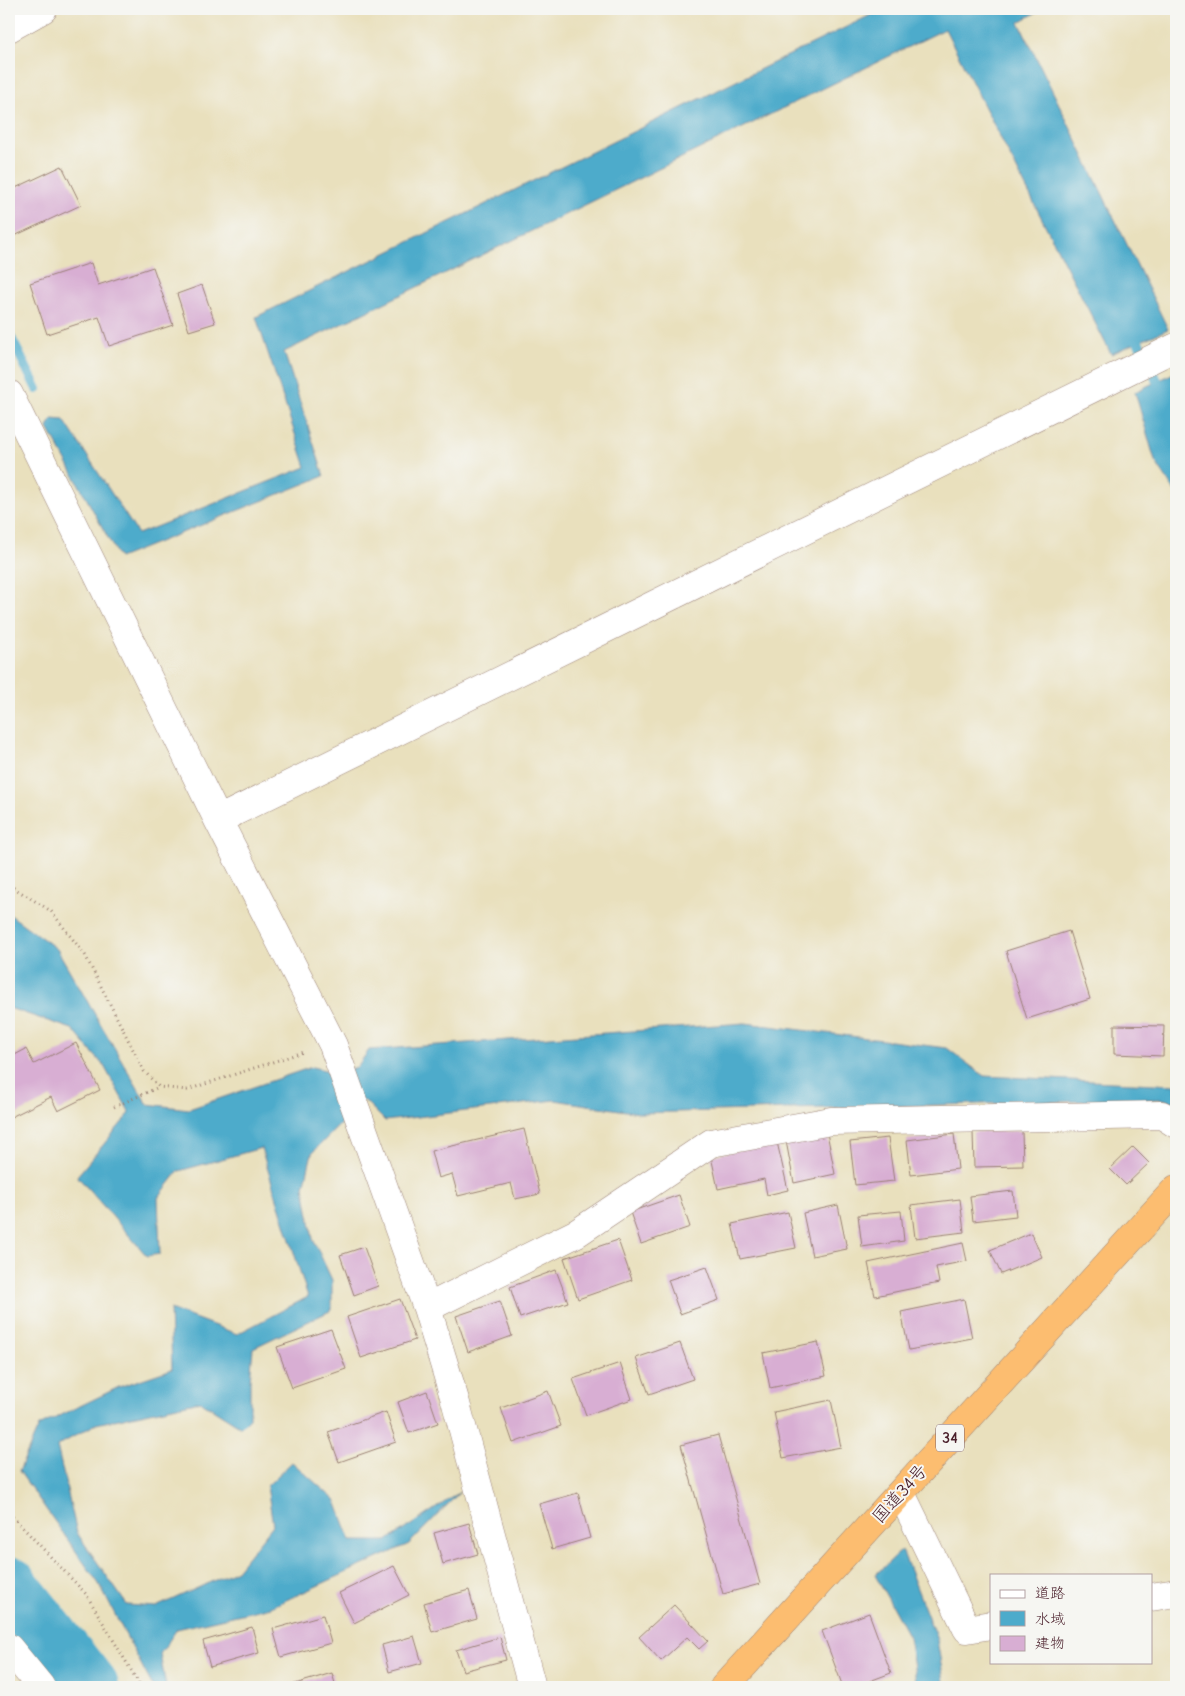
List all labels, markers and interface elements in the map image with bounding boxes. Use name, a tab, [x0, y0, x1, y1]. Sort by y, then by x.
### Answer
road number: 34	[936, 1425, 964, 1452]
street label: 国道34号	[868, 1460, 932, 1528]
legend	[990, 1574, 1152, 1664]
text: 道路	[1035, 1584, 1065, 1602]
text: 水域	[1035, 1610, 1065, 1628]
text: 建物	[1035, 1634, 1065, 1652]

